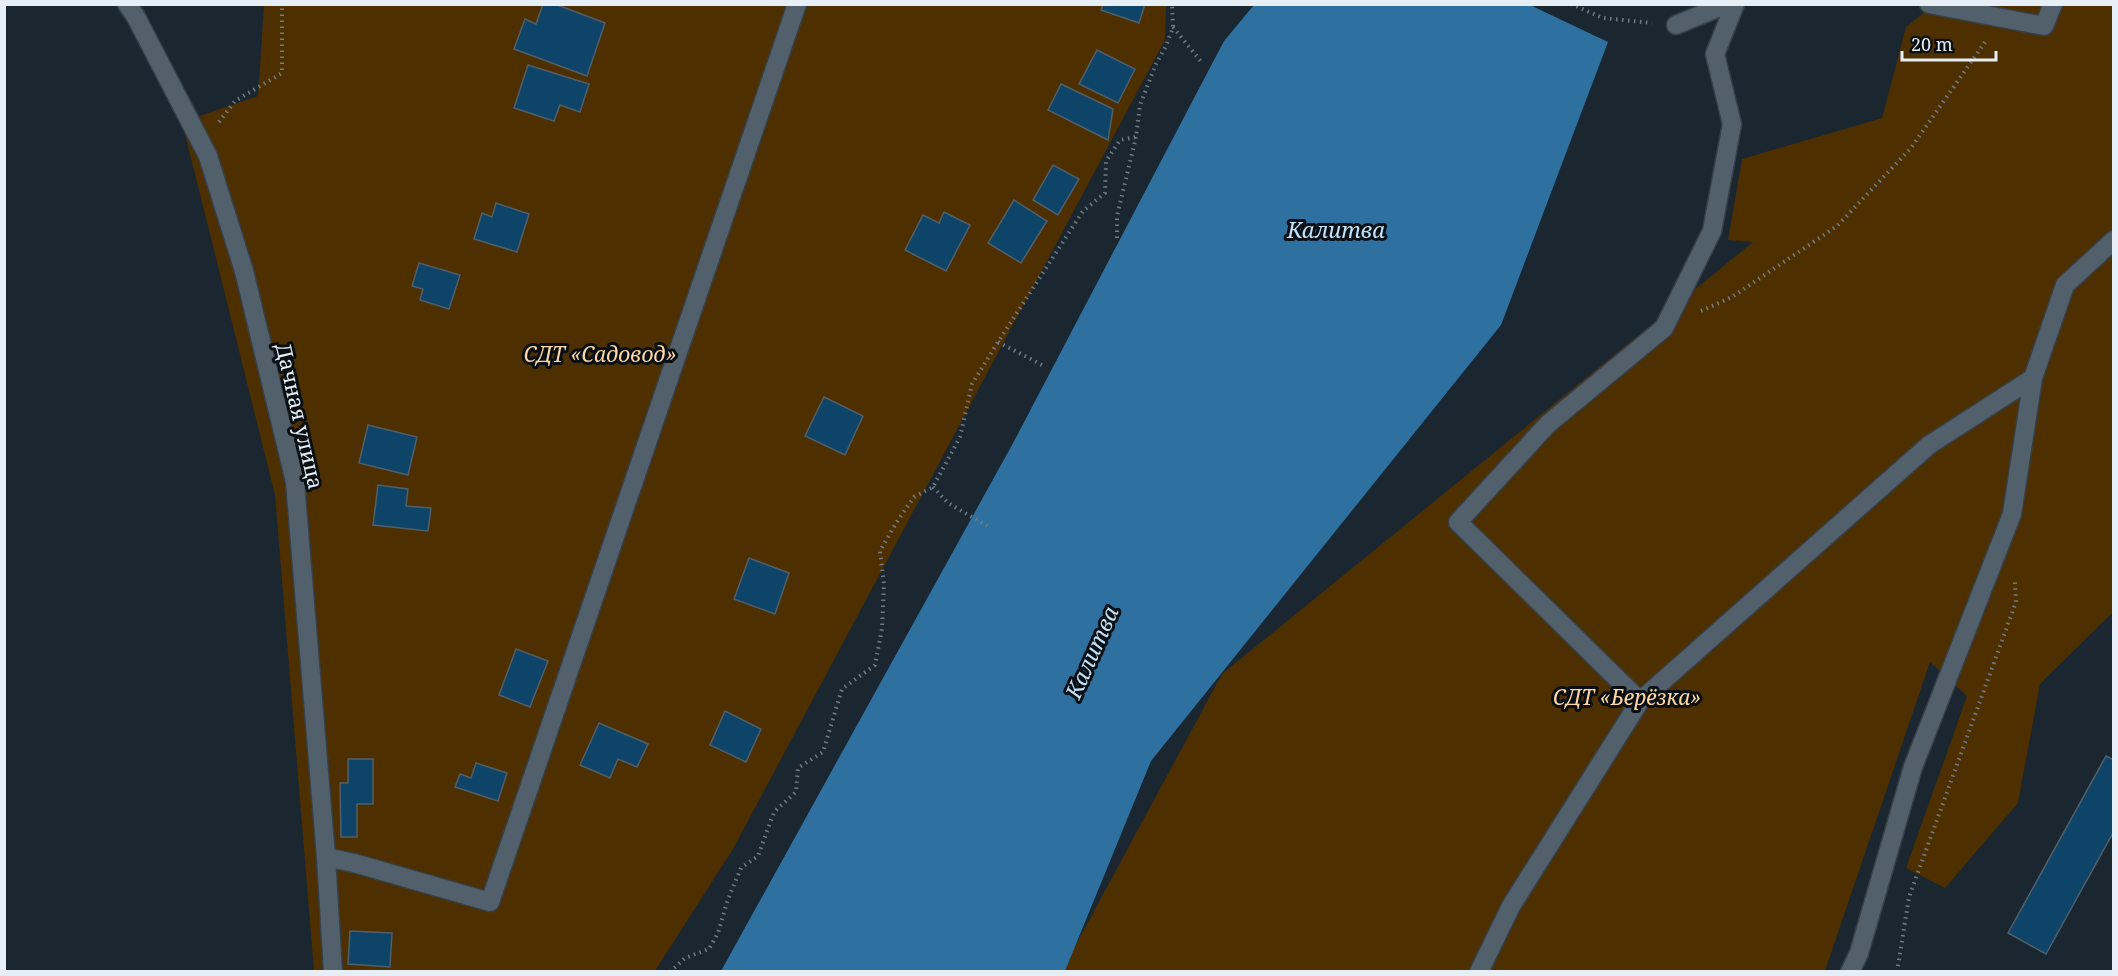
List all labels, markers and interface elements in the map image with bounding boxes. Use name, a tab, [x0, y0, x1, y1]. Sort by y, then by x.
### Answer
scale bar	[1902, 24, 1996, 62]
text: 20 m	[1911, 32, 1953, 56]
water label: Калитва	[1286, 214, 1386, 244]
street label: Дачная улица	[270, 340, 330, 492]
park label: СДТ «Садовод»	[524, 340, 676, 368]
water label: Калитва	[1057, 601, 1125, 704]
park label: СДТ «Берёзка»	[1553, 683, 1701, 711]

